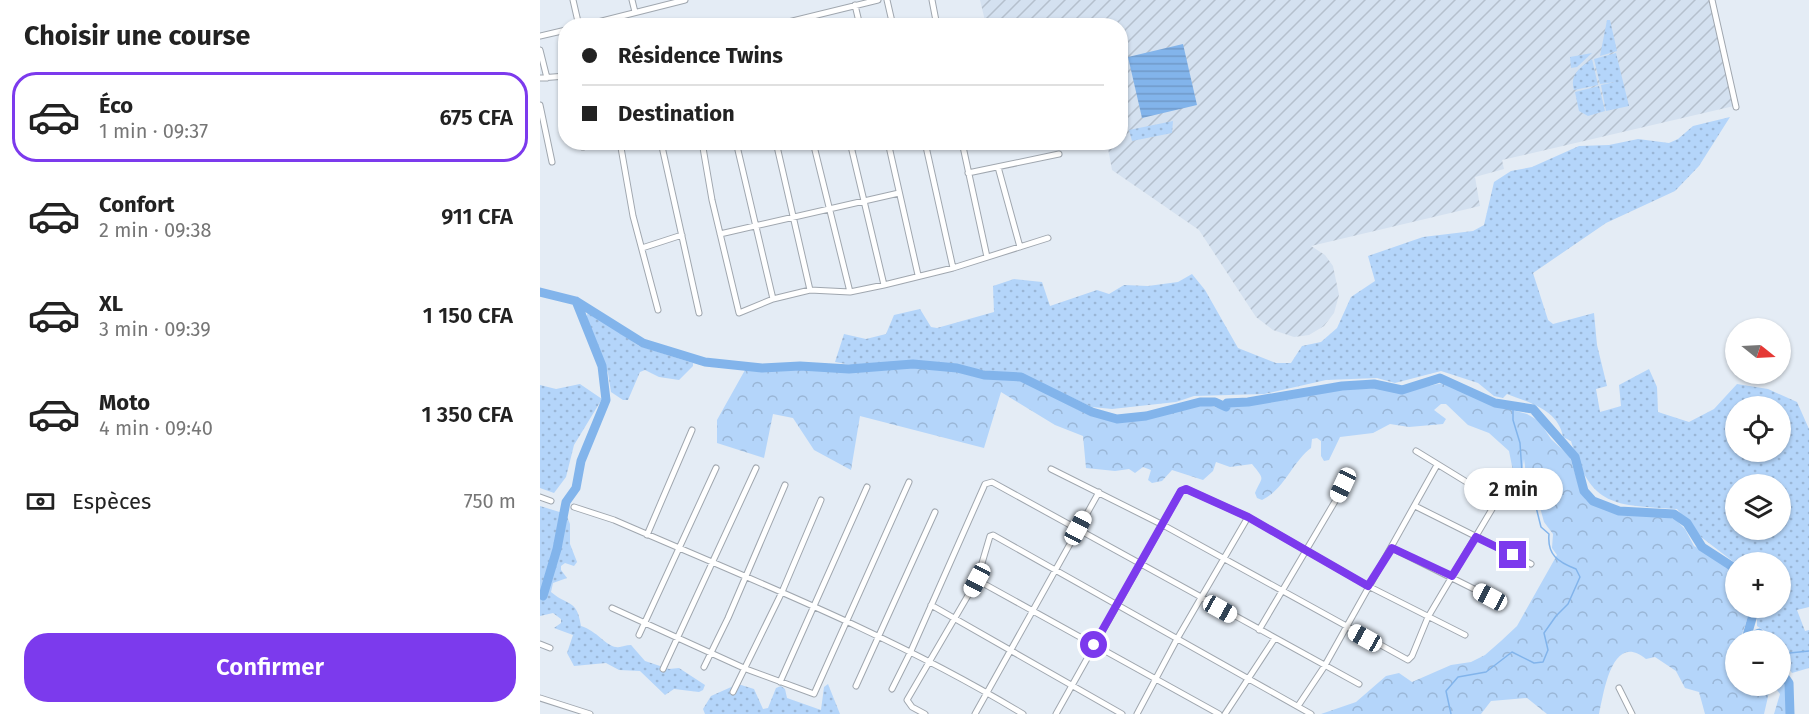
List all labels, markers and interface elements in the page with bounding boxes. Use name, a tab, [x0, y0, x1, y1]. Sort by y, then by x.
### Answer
text: Choisir une course	[24, 20, 250, 52]
text: Résidence Twins	[618, 42, 783, 69]
icon: car	[27, 90, 81, 144]
text: Éco	[99, 92, 133, 119]
text: Destination	[618, 100, 735, 127]
text: 675 CFA	[439, 104, 513, 131]
text: 1 min · 09:37	[99, 119, 208, 143]
icon: car	[27, 189, 81, 243]
text: Confort	[99, 191, 175, 218]
text: 911 CFA	[441, 203, 513, 230]
text: 2 min · 09:38	[99, 218, 212, 242]
icon: car	[27, 288, 81, 342]
text: XL	[99, 290, 123, 317]
text: 1 150 CFA	[423, 302, 513, 329]
text: 3 min · 09:39	[99, 317, 211, 341]
north arrow	[1725, 318, 1791, 384]
map controls	[1725, 318, 1791, 696]
icon: car	[27, 387, 81, 441]
text: Moto	[99, 389, 150, 416]
button: locate	[1725, 396, 1791, 462]
text: 1 350 CFA	[421, 401, 513, 428]
text: 4 min · 09:40	[99, 416, 213, 440]
car	[1327, 465, 1359, 505]
callout: 2 min	[1464, 468, 1562, 510]
button: layers	[1725, 474, 1791, 540]
text: 2 min	[1489, 477, 1538, 501]
icon: cash	[24, 485, 57, 518]
text: Espèces	[72, 488, 151, 515]
text: 750 m	[464, 489, 516, 513]
car	[1062, 508, 1094, 548]
route end	[1499, 541, 1526, 568]
button: +	[1725, 552, 1791, 618]
car	[961, 560, 993, 600]
car	[1470, 581, 1510, 613]
car	[1200, 592, 1240, 626]
car	[1345, 621, 1385, 655]
button: −	[1725, 630, 1791, 696]
route start	[1080, 631, 1107, 658]
button: Confirmer	[24, 633, 516, 702]

